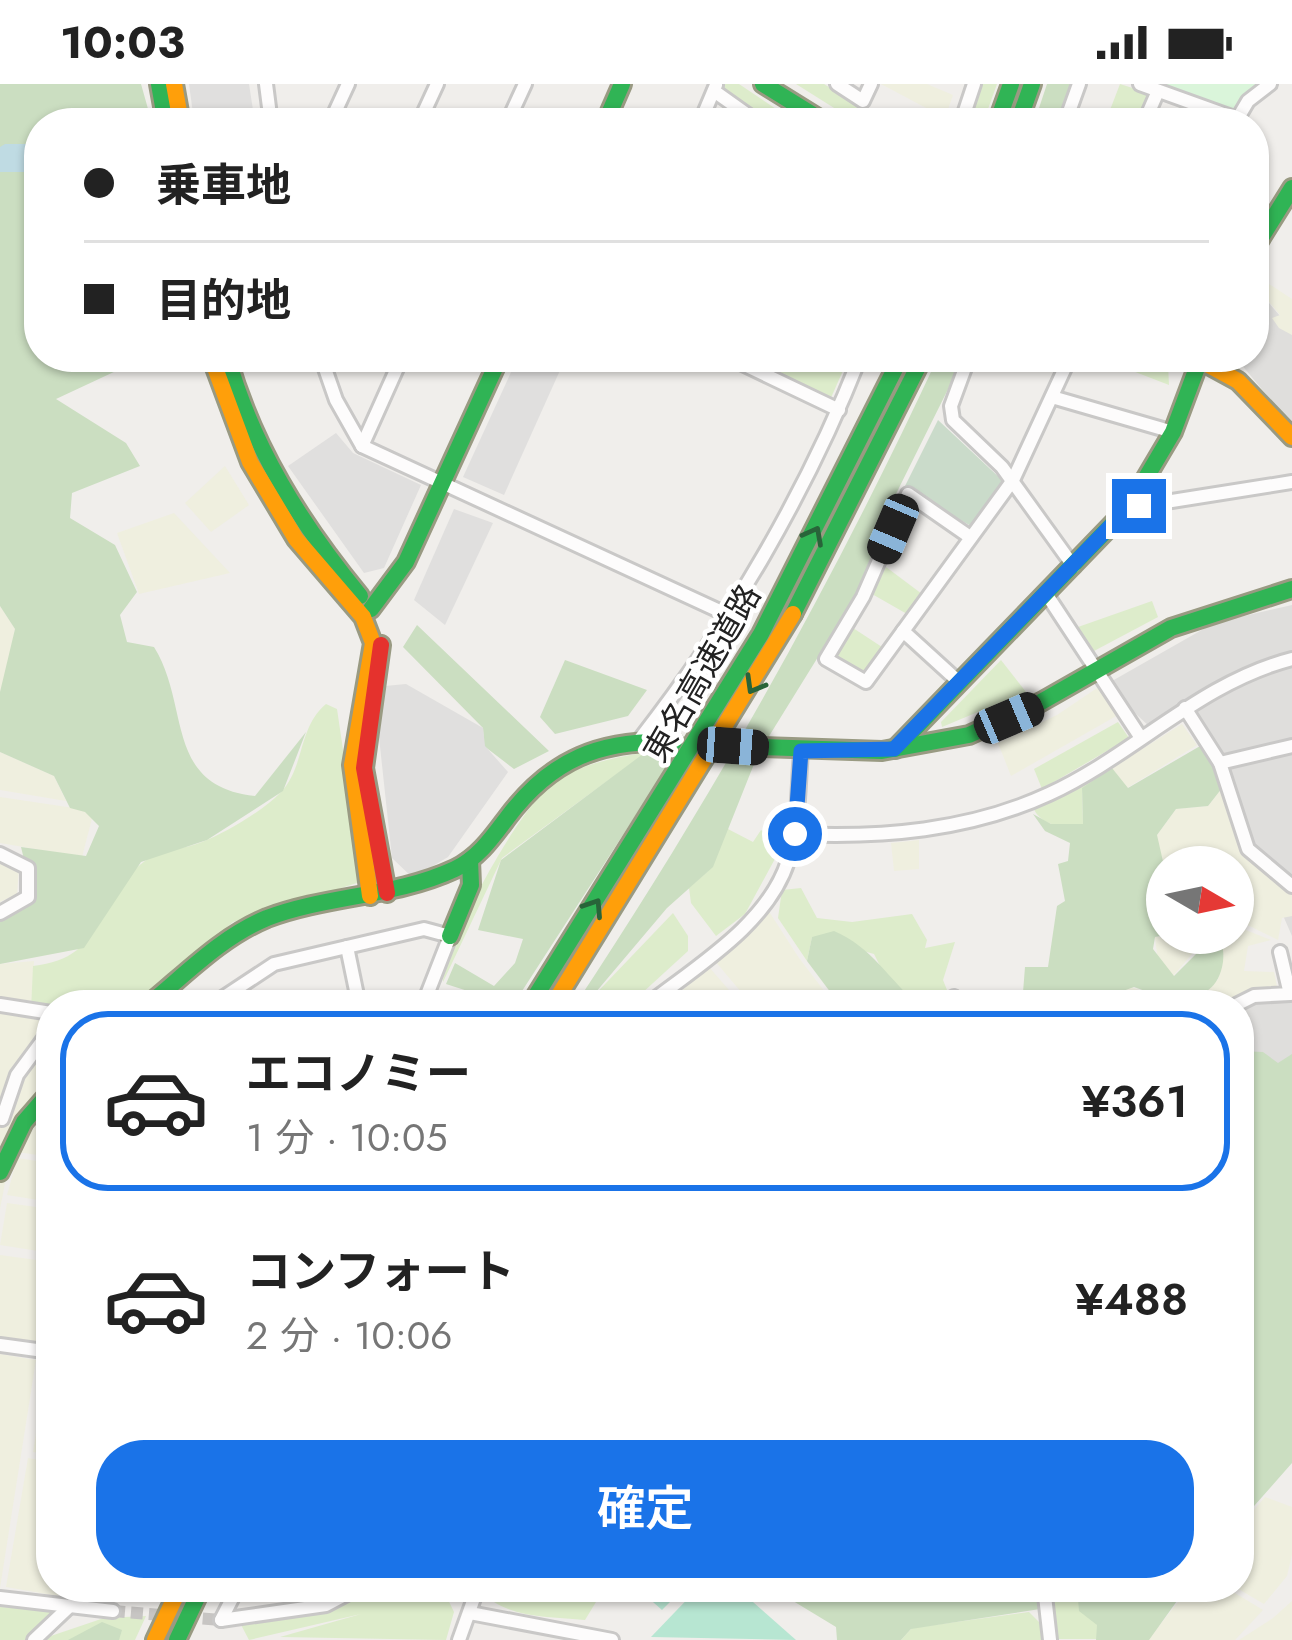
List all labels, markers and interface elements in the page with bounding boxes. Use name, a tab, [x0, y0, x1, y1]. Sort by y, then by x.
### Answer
text: 10:03	[60, 10, 185, 75]
text: 乗車地	[156, 153, 291, 218]
text: 目的地	[156, 268, 291, 333]
route end	[1112, 479, 1166, 533]
car	[862, 489, 924, 569]
one-way arrow	[800, 527, 823, 548]
street label: 東名高速道路	[632, 576, 772, 770]
one-way arrow	[746, 672, 769, 694]
car	[969, 687, 1049, 749]
car	[696, 726, 770, 766]
route start	[768, 807, 822, 861]
north arrow	[1146, 846, 1254, 954]
map controls	[1146, 846, 1254, 954]
one-way arrow	[579, 898, 601, 920]
text: エコノミー	[246, 1041, 471, 1106]
icon: car	[102, 1047, 210, 1155]
text: ¥361	[1081, 1069, 1188, 1134]
text: 1 分 · 10:05	[246, 1109, 447, 1166]
text: コンフォート	[246, 1239, 515, 1304]
icon: car	[102, 1245, 210, 1353]
text: ¥488	[1075, 1267, 1188, 1332]
text: 2 分 · 10:06	[246, 1307, 453, 1364]
button: 確定	[96, 1440, 1194, 1578]

